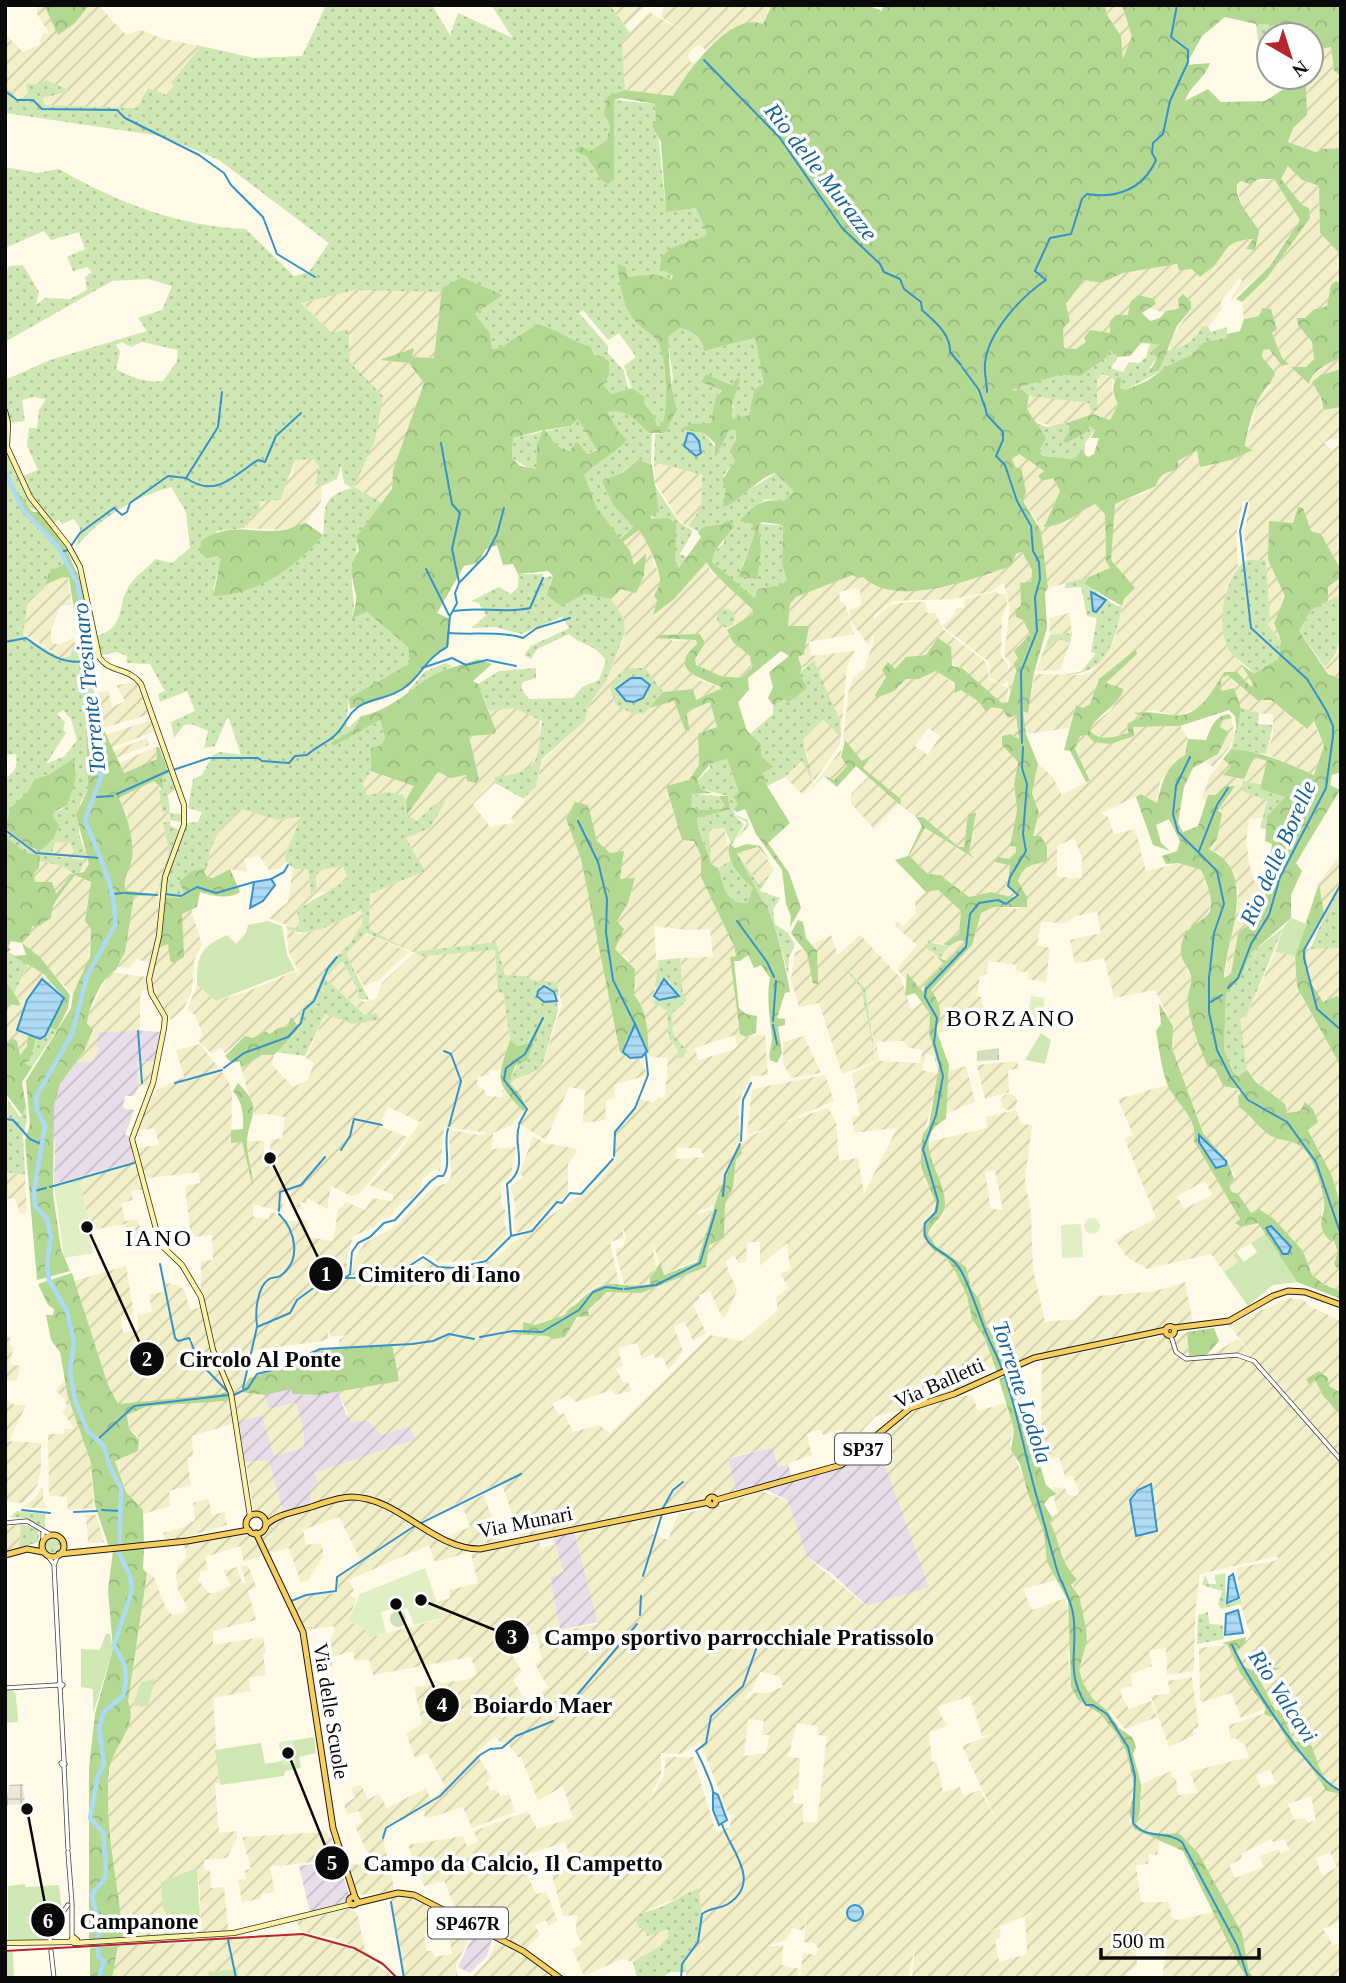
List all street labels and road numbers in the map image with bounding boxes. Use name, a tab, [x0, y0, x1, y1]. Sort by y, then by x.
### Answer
street label: Via Balletti	[890, 1352, 988, 1414]
road number: SP37	[835, 1434, 891, 1464]
street label: Via Munari	[476, 1501, 575, 1543]
street label: Via delle Scuole	[308, 1641, 354, 1781]
road number: SP467R	[428, 1908, 508, 1938]

